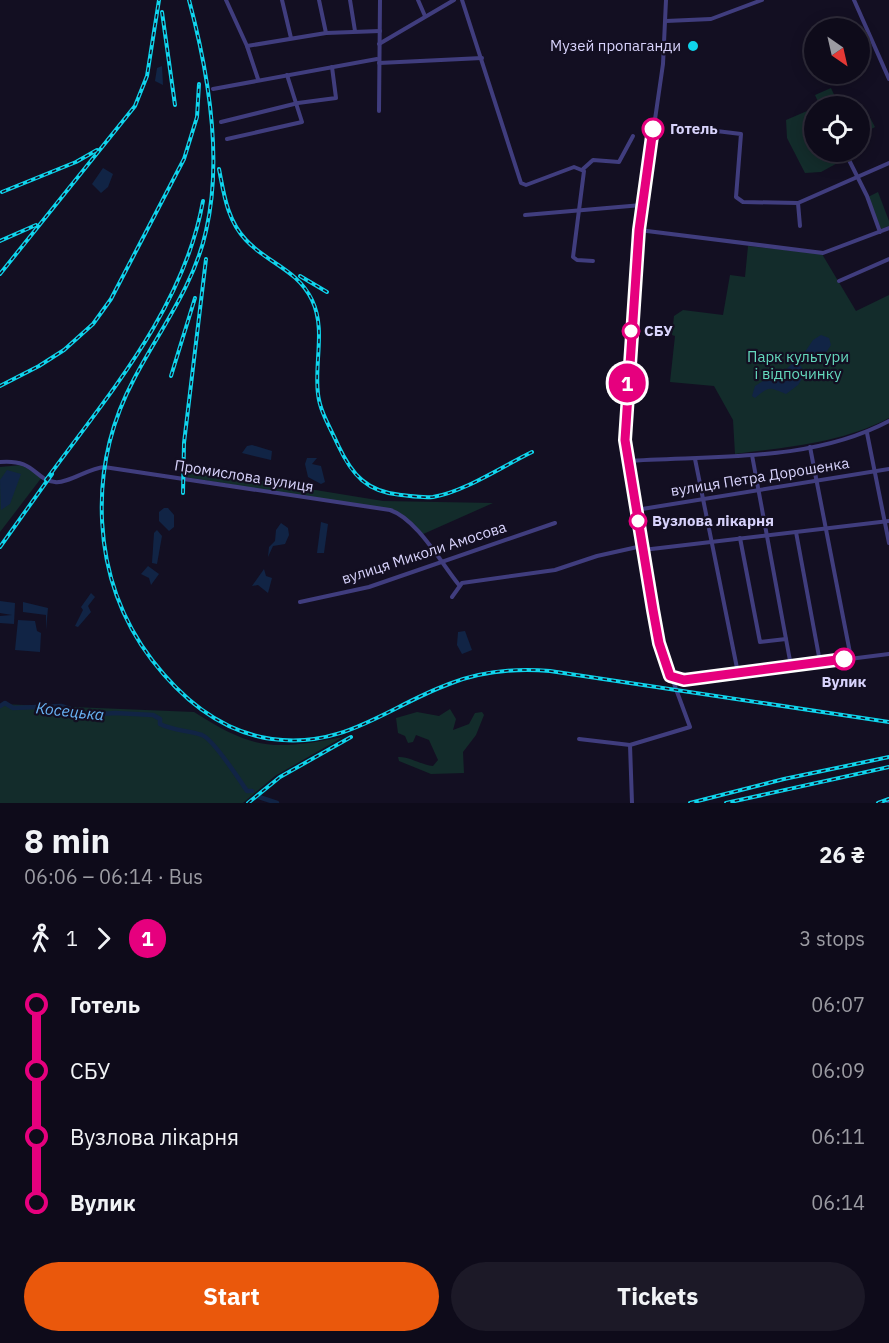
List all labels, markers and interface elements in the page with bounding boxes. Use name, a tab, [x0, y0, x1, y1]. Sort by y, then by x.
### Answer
north arrow	[804, 18, 870, 84]
map controls	[804, 18, 870, 162]
place label: Музей пропаганди	[550, 36, 681, 55]
marker: Музей пропаганди	[686, 39, 700, 53]
button: locate	[804, 96, 870, 162]
marker: Готель	[642, 118, 664, 140]
place label: Готель	[670, 119, 718, 138]
place label: СБУ	[644, 321, 673, 340]
marker: СБУ	[622, 322, 640, 340]
park label: Парк культури і відпочинку	[747, 347, 849, 383]
line badge: 1	[608, 364, 646, 403]
text: 1	[621, 369, 633, 397]
street label: вулиця Петра Дорошенка	[669, 453, 851, 500]
street label: Промислова вулиця	[173, 455, 315, 496]
place label: Вузлова лікарня	[652, 511, 774, 530]
marker: Вузлова лікарня	[629, 512, 647, 530]
street label: вулиця Миколи Амосова	[339, 517, 509, 588]
marker: Вулик	[833, 648, 855, 670]
place label: Вулик	[822, 672, 867, 691]
water label: Косецька	[35, 697, 105, 725]
text: 8 min	[24, 819, 110, 862]
text: 26 ₴	[819, 840, 865, 869]
text: 06:06 – 06:14 · Bus	[24, 863, 203, 890]
icon: walk	[24, 922, 57, 955]
icon: forward	[87, 922, 120, 955]
text: 1	[141, 924, 154, 952]
text: 1	[66, 925, 78, 952]
text: 3 stops	[799, 925, 865, 952]
text: Готель	[70, 990, 140, 1019]
text: 06:07	[811, 991, 865, 1018]
text: СБУ	[70, 1056, 110, 1085]
text: 06:09	[811, 1057, 865, 1084]
text: Вузлова лікарня	[70, 1122, 239, 1151]
text: 06:11	[811, 1123, 865, 1150]
text: Вулик	[70, 1188, 136, 1217]
text: 06:14	[811, 1189, 865, 1216]
button: Start	[24, 1262, 439, 1331]
button: Tickets	[451, 1262, 865, 1331]

